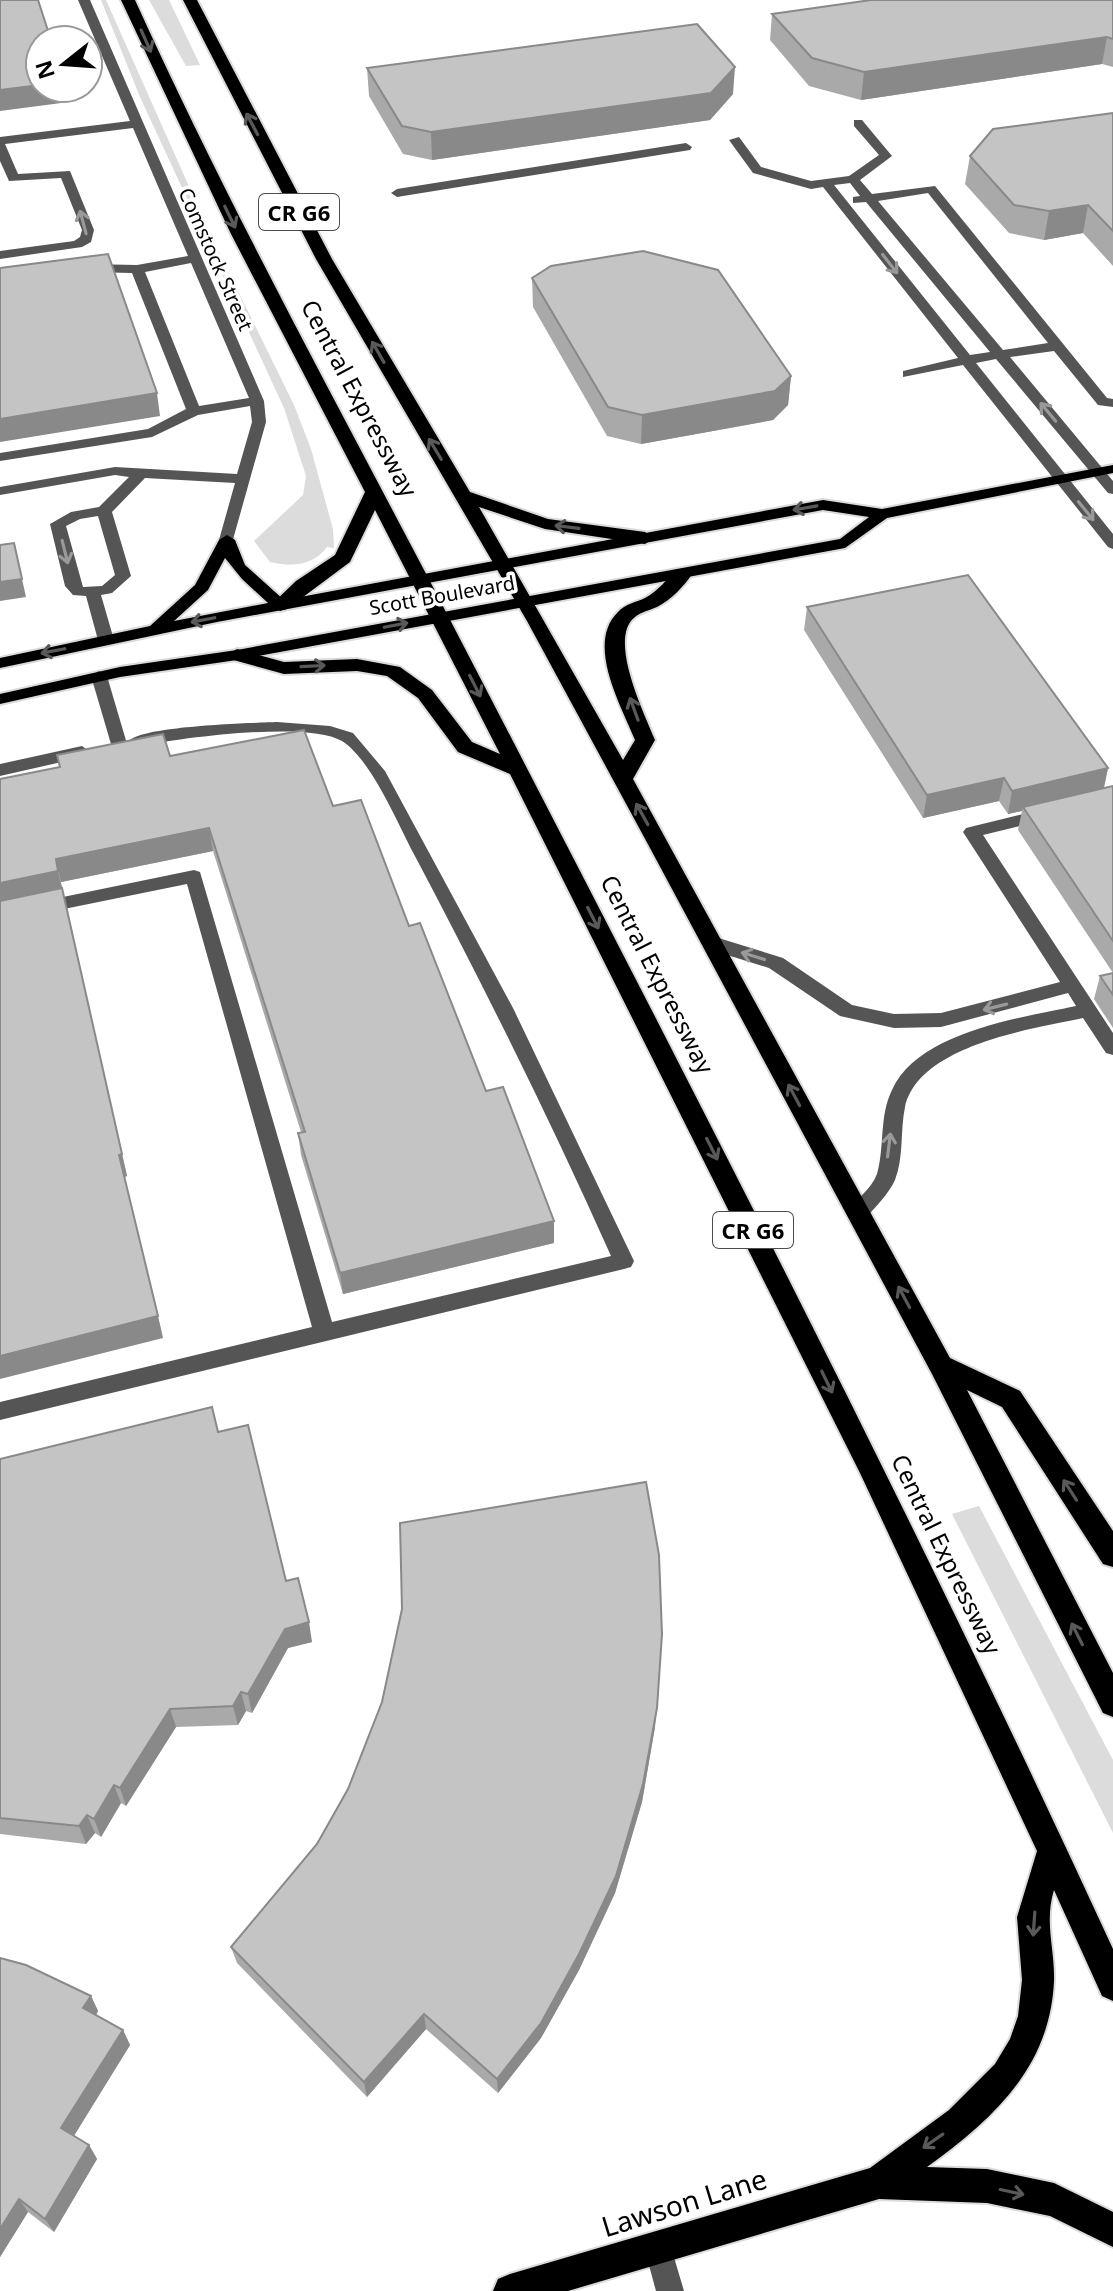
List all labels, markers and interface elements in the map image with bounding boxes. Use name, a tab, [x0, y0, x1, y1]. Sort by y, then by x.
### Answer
north arrow	[24, 24, 104, 104]
one-way arrow	[140, 29, 155, 53]
text: N	[27, 57, 61, 83]
one-way arrow	[244, 113, 260, 137]
street label: Comstock Street	[172, 183, 260, 335]
road number: CR G6	[259, 194, 339, 230]
one-way arrow	[223, 205, 238, 229]
one-way arrow	[75, 210, 89, 235]
one-way arrow	[881, 253, 899, 274]
street label: Central Expressway	[294, 294, 426, 503]
one-way arrow	[370, 341, 386, 364]
one-way arrow	[1039, 402, 1057, 423]
one-way arrow	[427, 438, 443, 461]
one-way arrow	[1077, 501, 1095, 522]
one-way arrow	[793, 502, 818, 517]
one-way arrow	[555, 519, 581, 534]
one-way arrow	[58, 539, 73, 564]
street label: Scott Boulevard	[367, 569, 517, 621]
one-way arrow	[191, 613, 216, 628]
one-way arrow	[383, 617, 409, 632]
one-way arrow	[40, 644, 66, 659]
one-way arrow	[299, 659, 326, 674]
one-way arrow	[467, 674, 483, 698]
one-way arrow	[626, 697, 640, 722]
one-way arrow	[634, 803, 650, 826]
street label: Central Expressway	[594, 869, 723, 1080]
one-way arrow	[586, 905, 602, 929]
one-way arrow	[741, 948, 767, 963]
one-way arrow	[983, 1000, 1008, 1015]
one-way arrow	[786, 1084, 802, 1107]
one-way arrow	[882, 1132, 897, 1158]
one-way arrow	[704, 1137, 720, 1161]
road number: CR G6	[713, 1212, 793, 1248]
one-way arrow	[895, 1286, 911, 1310]
one-way arrow	[820, 1370, 835, 1394]
street label: Central Expressway	[884, 1448, 1010, 1660]
one-way arrow	[1062, 1479, 1078, 1501]
one-way arrow	[1069, 1622, 1085, 1646]
one-way arrow	[1026, 1910, 1041, 1937]
one-way arrow	[922, 2133, 944, 2149]
street label: Lawson Lane	[597, 2159, 771, 2245]
one-way arrow	[999, 2185, 1025, 2200]

